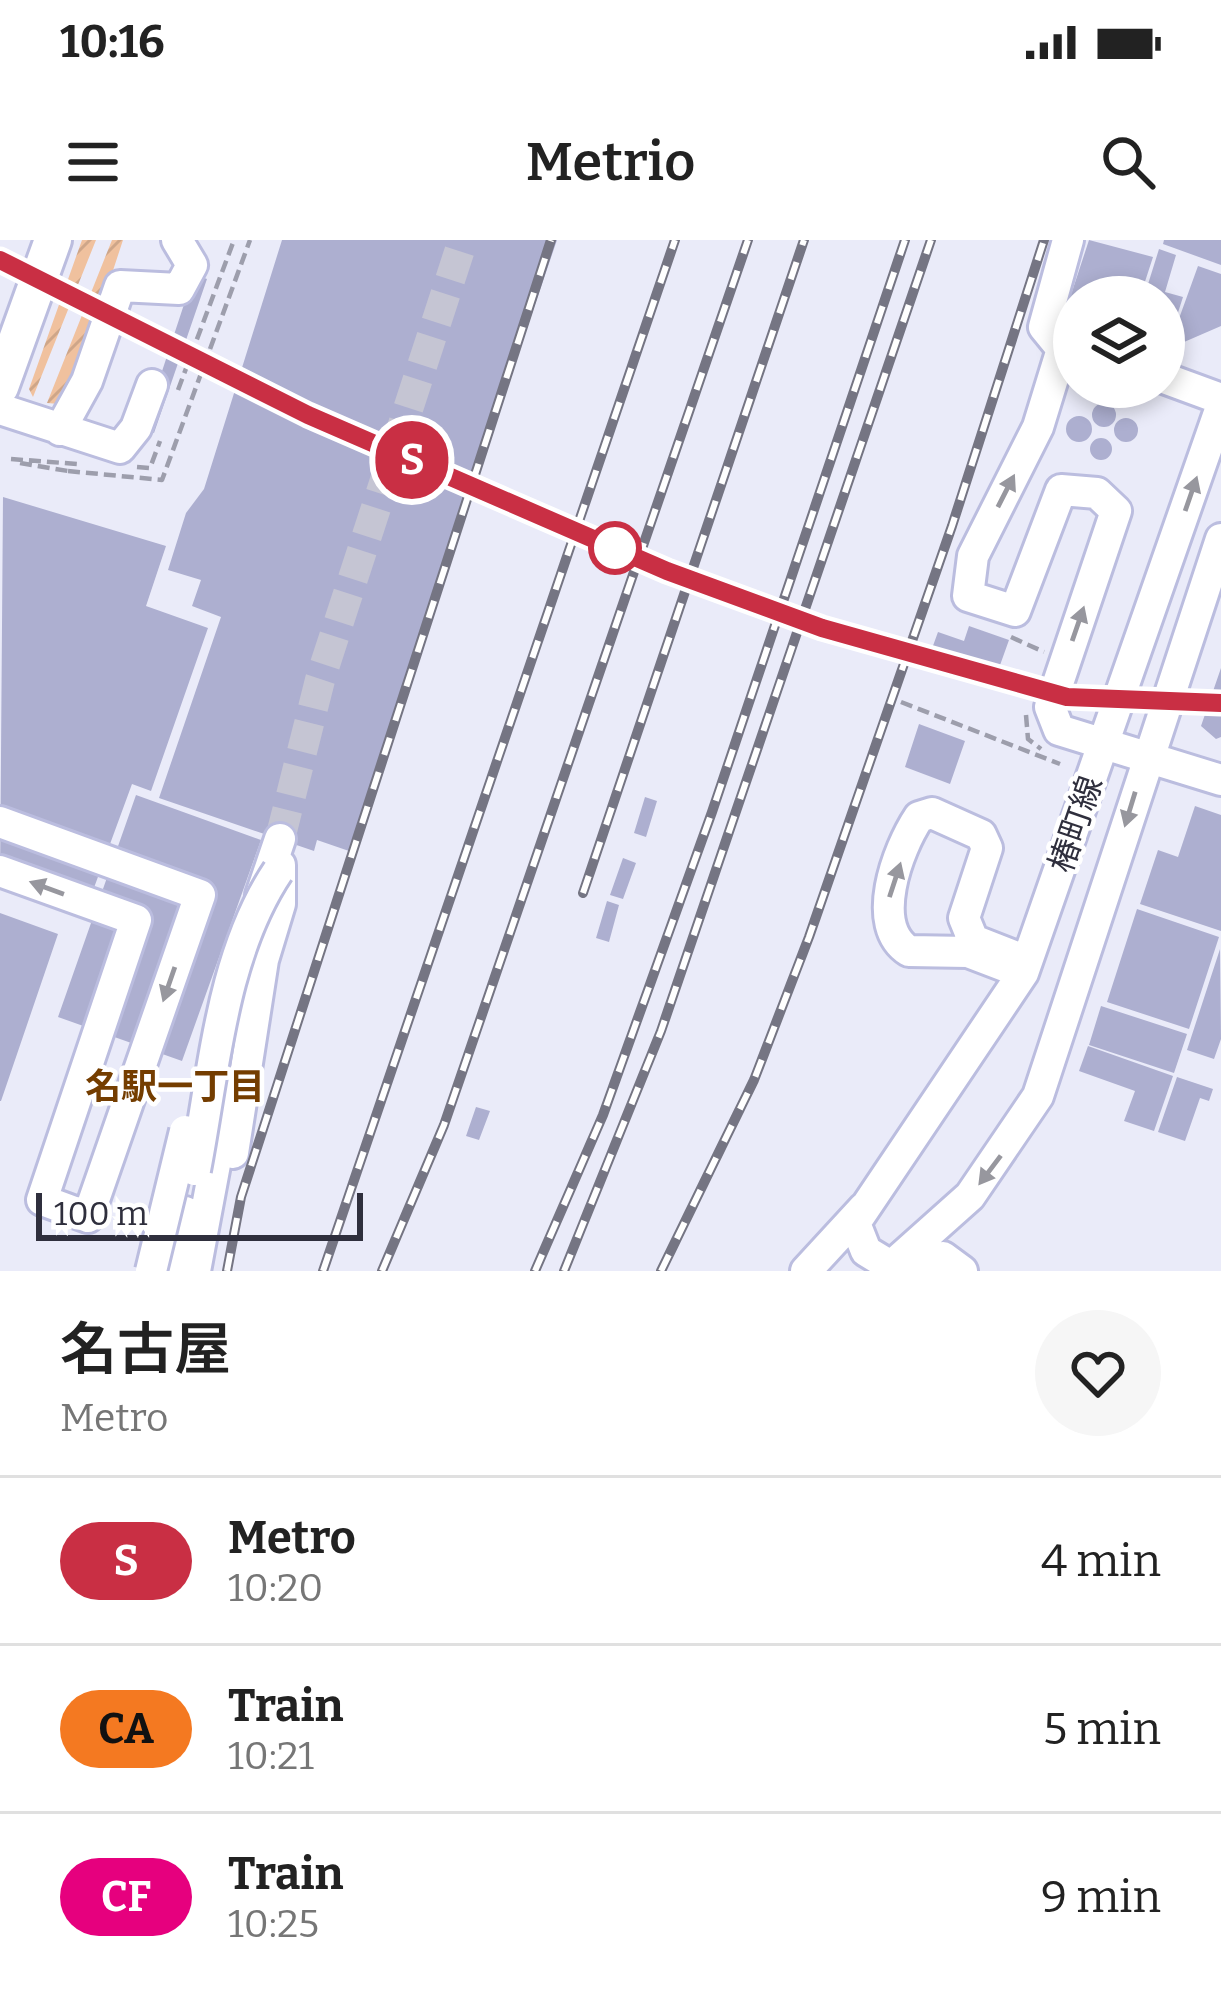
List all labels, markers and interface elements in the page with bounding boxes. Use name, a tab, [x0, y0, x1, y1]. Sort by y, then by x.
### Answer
text: 10:16	[60, 15, 165, 69]
icon: menu	[60, 129, 126, 195]
icon: search	[1095, 129, 1161, 195]
text: Metrio	[526, 130, 695, 194]
map controls	[1053, 276, 1185, 408]
button: layers	[1053, 276, 1185, 408]
line badge: S	[373, 421, 451, 499]
text: S	[399, 435, 425, 485]
one-way arrow	[996, 474, 1016, 508]
one-way arrow	[1183, 475, 1201, 511]
unlabelled marker	[590, 523, 640, 573]
one-way arrow	[1070, 606, 1088, 642]
street label: 椿町線	[1041, 771, 1111, 878]
one-way arrow	[1119, 791, 1138, 828]
one-way arrow	[887, 861, 906, 898]
one-way arrow	[29, 878, 65, 896]
one-way arrow	[159, 967, 177, 1003]
district label: 名駅一丁目	[85, 1065, 265, 1109]
one-way arrow	[979, 1154, 1003, 1186]
scale bar	[36, 1187, 363, 1240]
text: 100 m	[54, 1194, 148, 1234]
button: heart	[1035, 1310, 1161, 1436]
text: 名古屋	[60, 1316, 231, 1384]
text: Metro	[60, 1395, 168, 1441]
text: Metro	[228, 1511, 356, 1565]
text: 4 min	[1041, 1534, 1161, 1588]
text: S	[113, 1536, 139, 1586]
text: 10:20	[228, 1565, 323, 1611]
text: Train	[228, 1679, 343, 1733]
text: 5 min	[1043, 1702, 1161, 1756]
text: CA	[98, 1704, 154, 1754]
text: 10:21	[228, 1733, 314, 1779]
text: Train	[228, 1847, 343, 1901]
text: 9 min	[1041, 1870, 1161, 1924]
text: CF	[101, 1872, 151, 1922]
text: 10:25	[228, 1901, 319, 1947]

